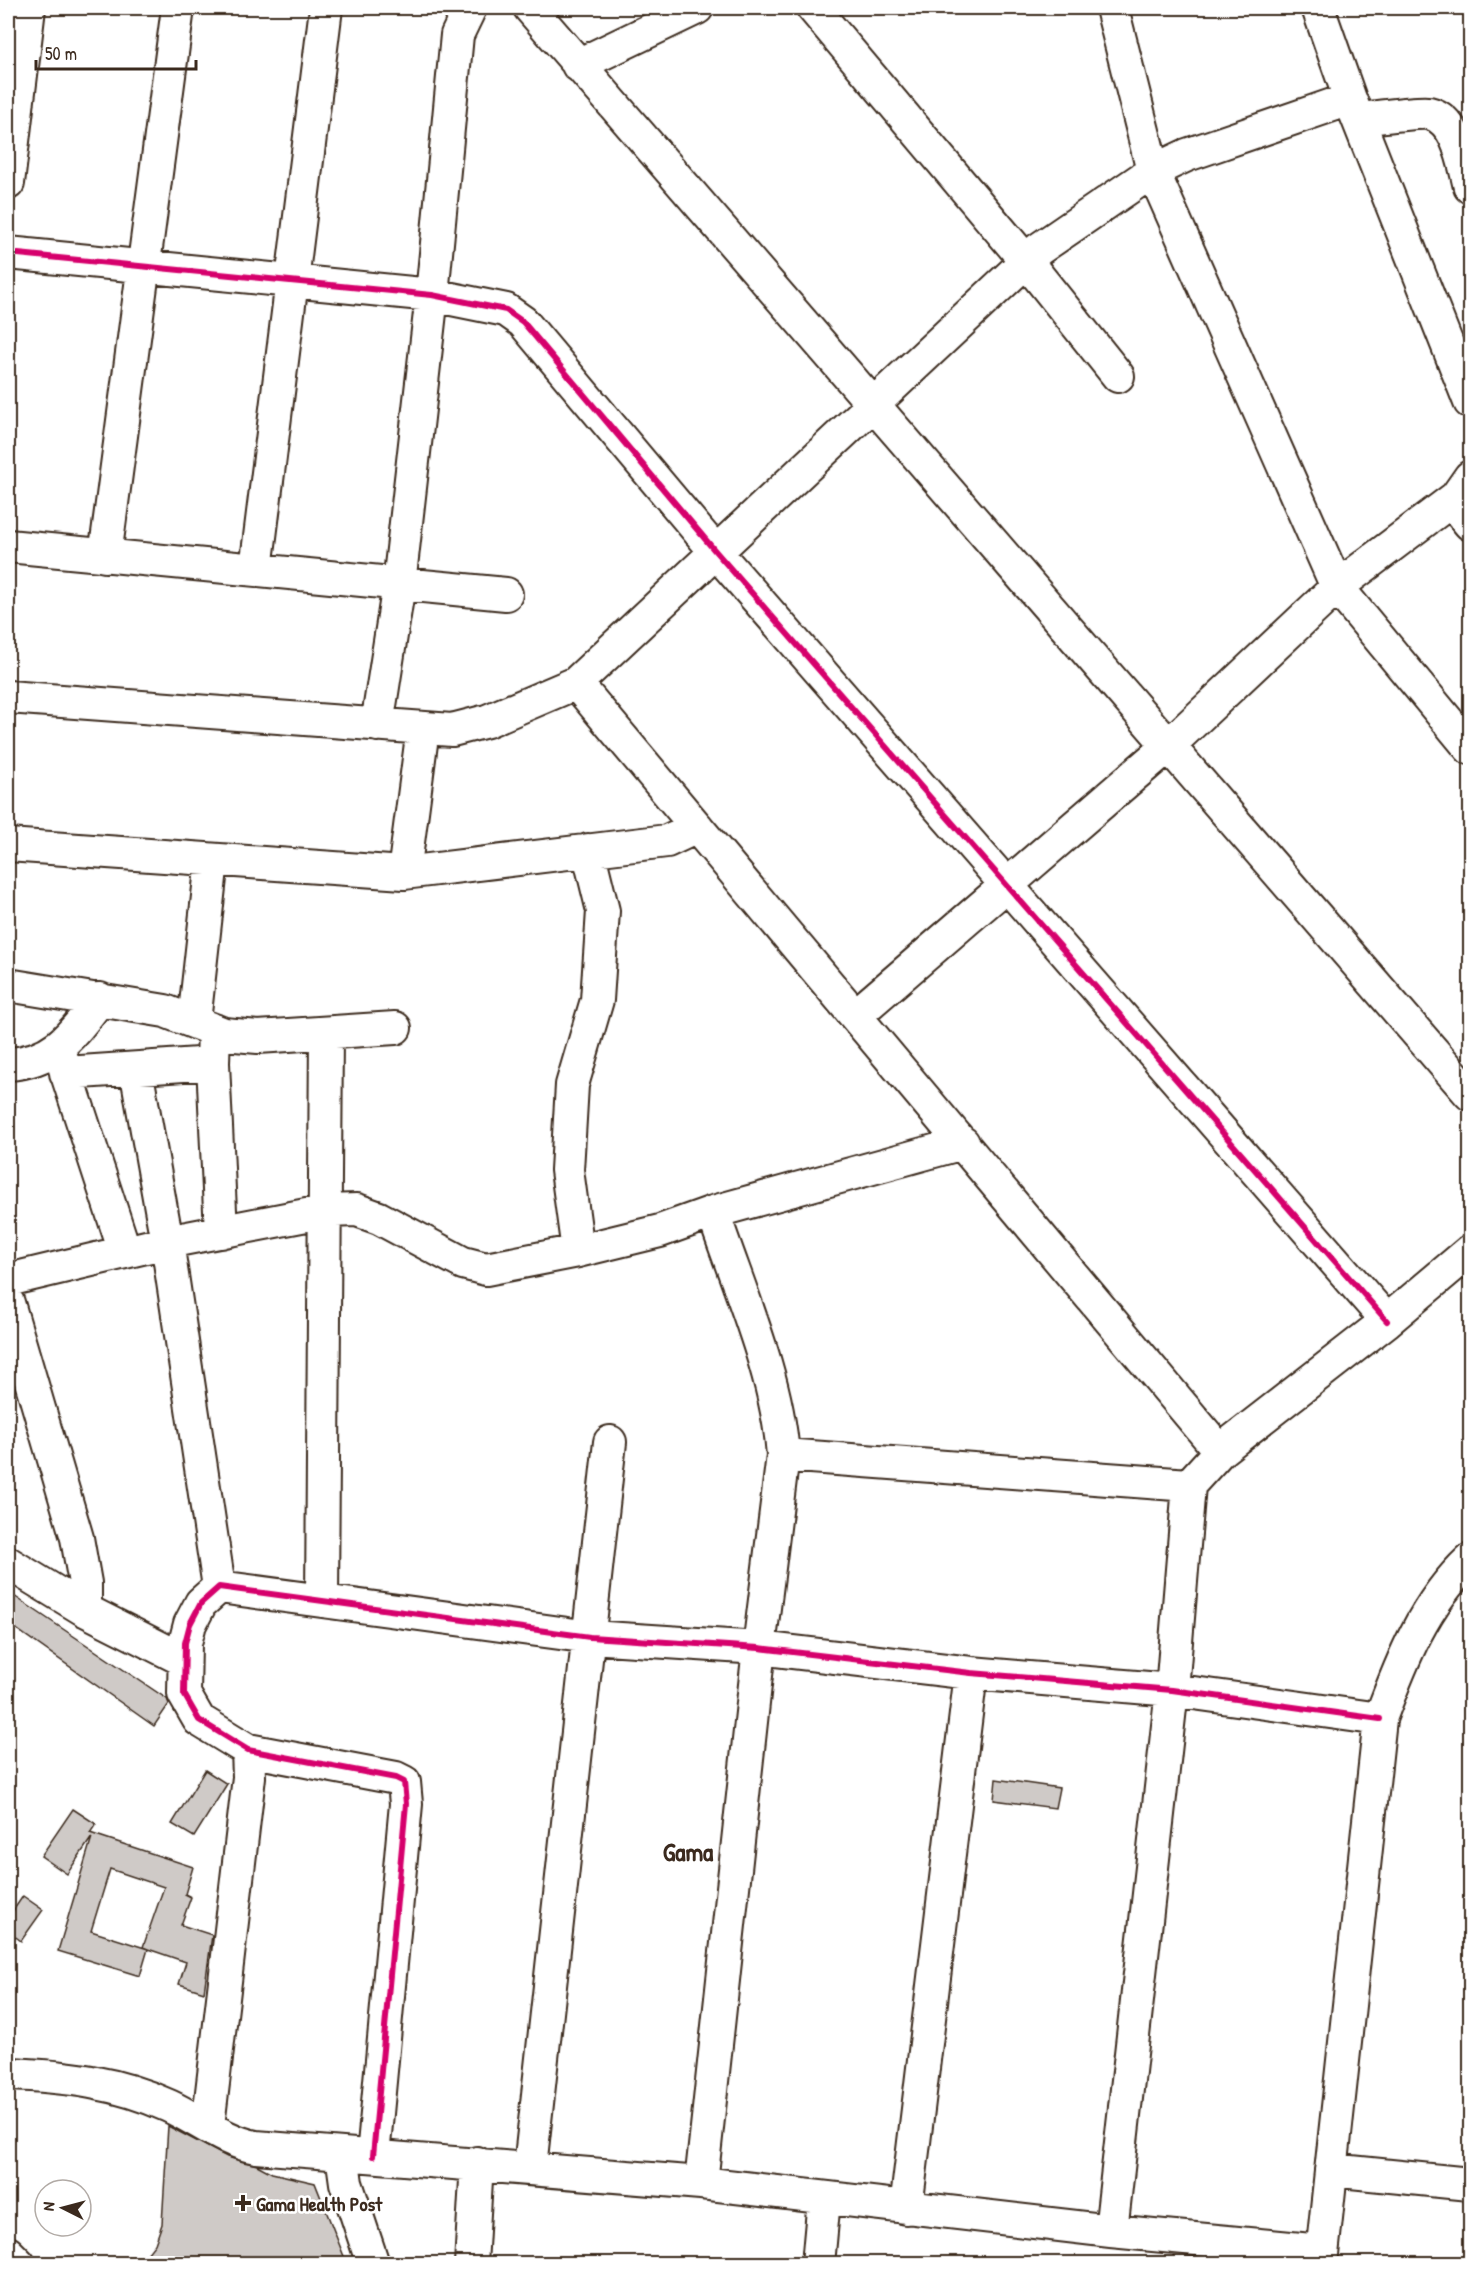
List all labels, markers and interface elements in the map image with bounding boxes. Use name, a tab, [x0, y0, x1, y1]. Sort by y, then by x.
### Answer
scale bar	[36, 33, 196, 71]
text: 50 m	[45, 41, 77, 66]
district label: Gama	[663, 1834, 714, 1869]
north arrow	[33, 2178, 93, 2238]
place label: Gama Health Post	[256, 2190, 383, 2217]
marker: Gama Health Post	[234, 2194, 252, 2212]
text: N	[37, 2201, 60, 2212]

